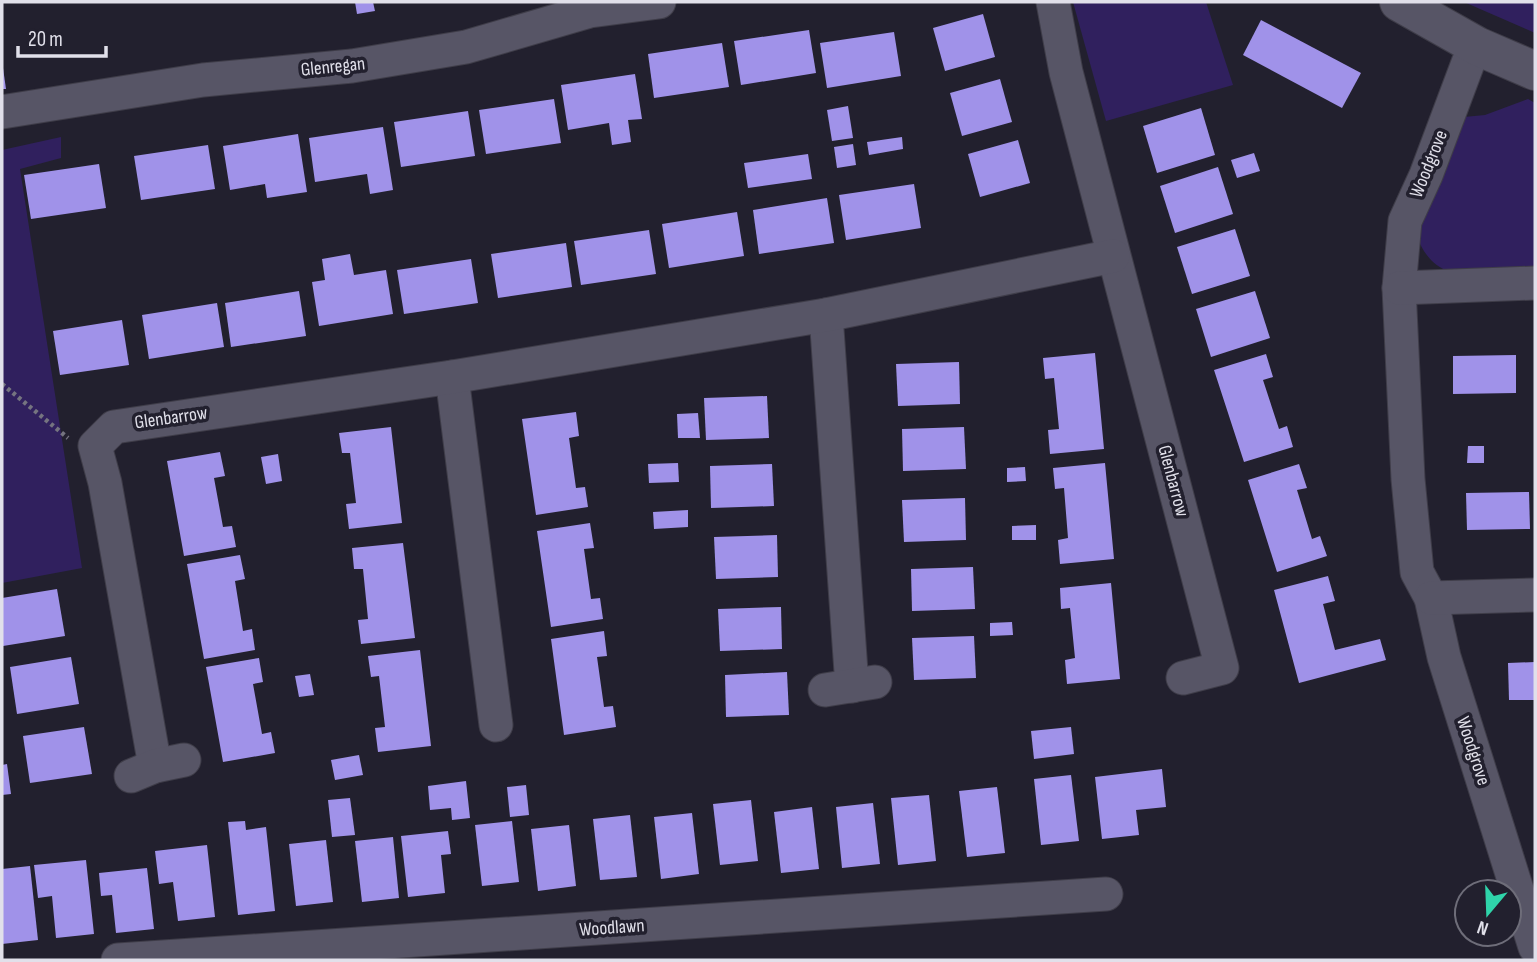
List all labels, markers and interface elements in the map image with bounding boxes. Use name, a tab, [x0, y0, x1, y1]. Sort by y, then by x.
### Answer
scale bar	[18, 14, 105, 58]
text: 20 m	[28, 27, 63, 52]
street label: Glenregan	[300, 52, 366, 82]
street label: Woodgrove	[1405, 127, 1453, 201]
street label: Glenbarrow	[133, 401, 209, 434]
street label: Glenbarrow	[1152, 443, 1194, 520]
street label: Woodgrove	[1451, 714, 1495, 788]
north arrow	[1453, 878, 1523, 948]
street label: Woodlawn	[579, 914, 645, 942]
text: N	[1474, 915, 1491, 940]

